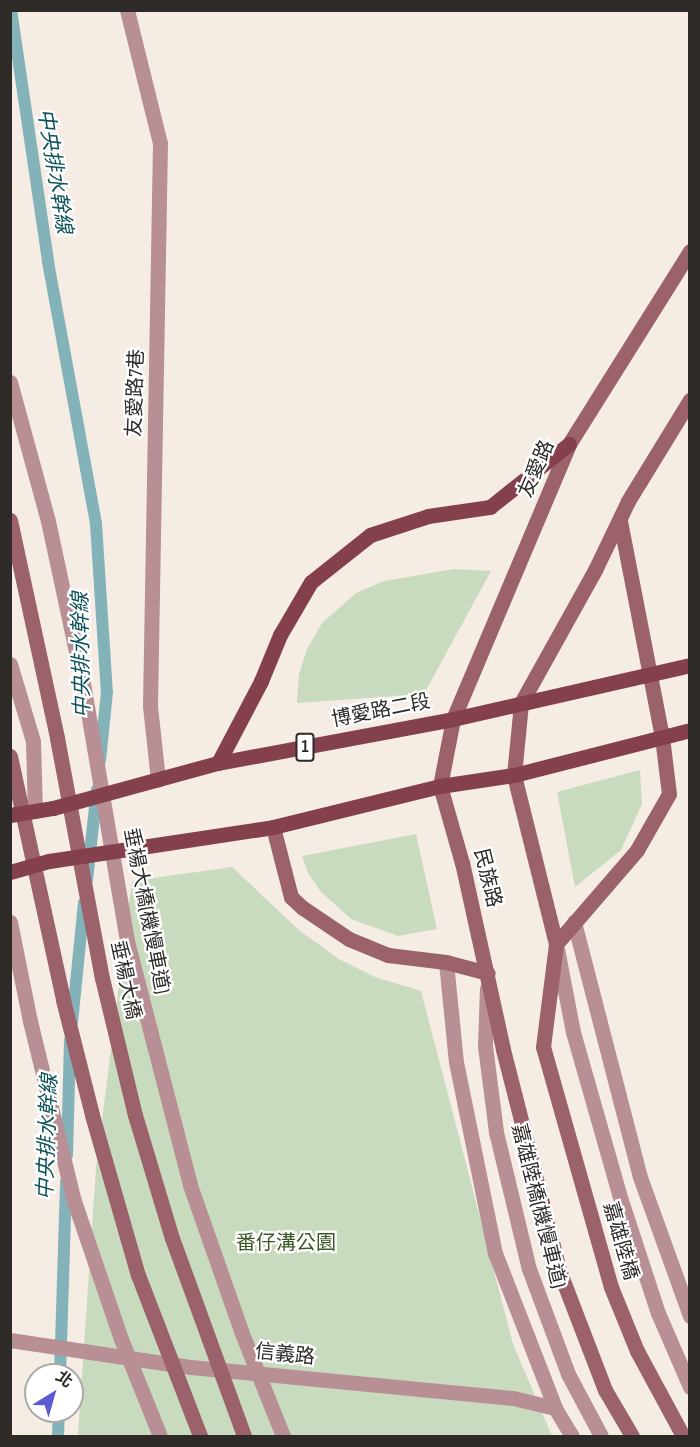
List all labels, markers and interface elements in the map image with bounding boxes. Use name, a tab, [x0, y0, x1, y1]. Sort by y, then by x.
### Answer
water label: 中央排水幹線	[32, 107, 76, 235]
street label: 友愛路7巷	[122, 349, 150, 437]
street label: 友愛路	[514, 437, 560, 501]
water label: 中央排水幹線	[68, 592, 96, 718]
street label: 博愛路二段	[330, 690, 432, 732]
road number: 1	[294, 732, 316, 762]
street label: 垂楊大橋(機慢車道)	[118, 826, 174, 996]
street label: 民族路	[468, 846, 506, 910]
street label: 垂楊大橋	[105, 938, 145, 1022]
water label: 中央排水幹線	[33, 1074, 63, 1200]
street label: 嘉雄陸橋(機慢車道)	[506, 1121, 570, 1291]
street label: 嘉雄陸橋	[597, 1199, 643, 1283]
park label: 番仔溝公園	[236, 1231, 336, 1255]
street label: 信義路	[254, 1340, 316, 1370]
north arrow	[24, 1363, 84, 1423]
text: 北	[52, 1367, 76, 1392]

